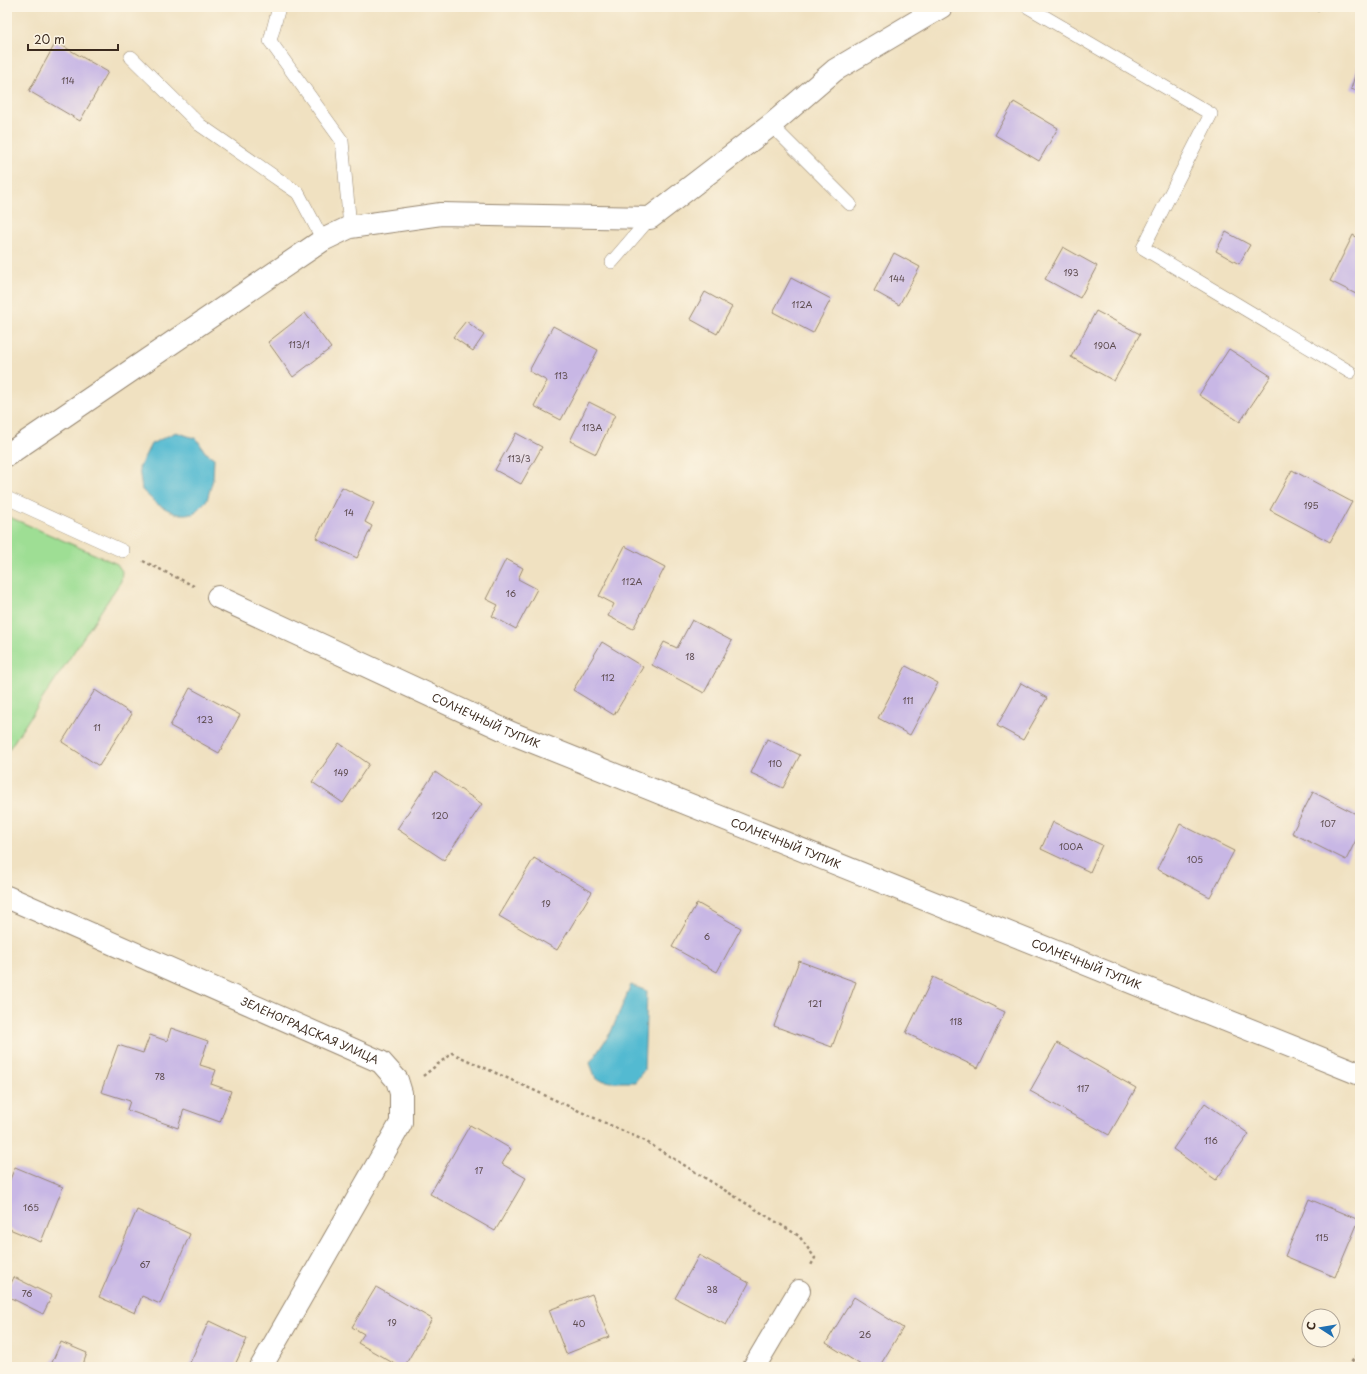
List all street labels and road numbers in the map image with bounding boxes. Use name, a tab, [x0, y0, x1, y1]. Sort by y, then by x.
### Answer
street label: СОЛНЕЧНЫЙ ТУПИК	[429, 688, 543, 752]
street label: СОЛНЕЧНЫЙ ТУПИК	[728, 813, 844, 873]
street label: СОЛНЕЧНЫЙ ТУПИК	[1029, 934, 1144, 993]
street label: ЗЕЛЕНОГРАДСКАЯ УЛИЦА	[238, 992, 382, 1068]

